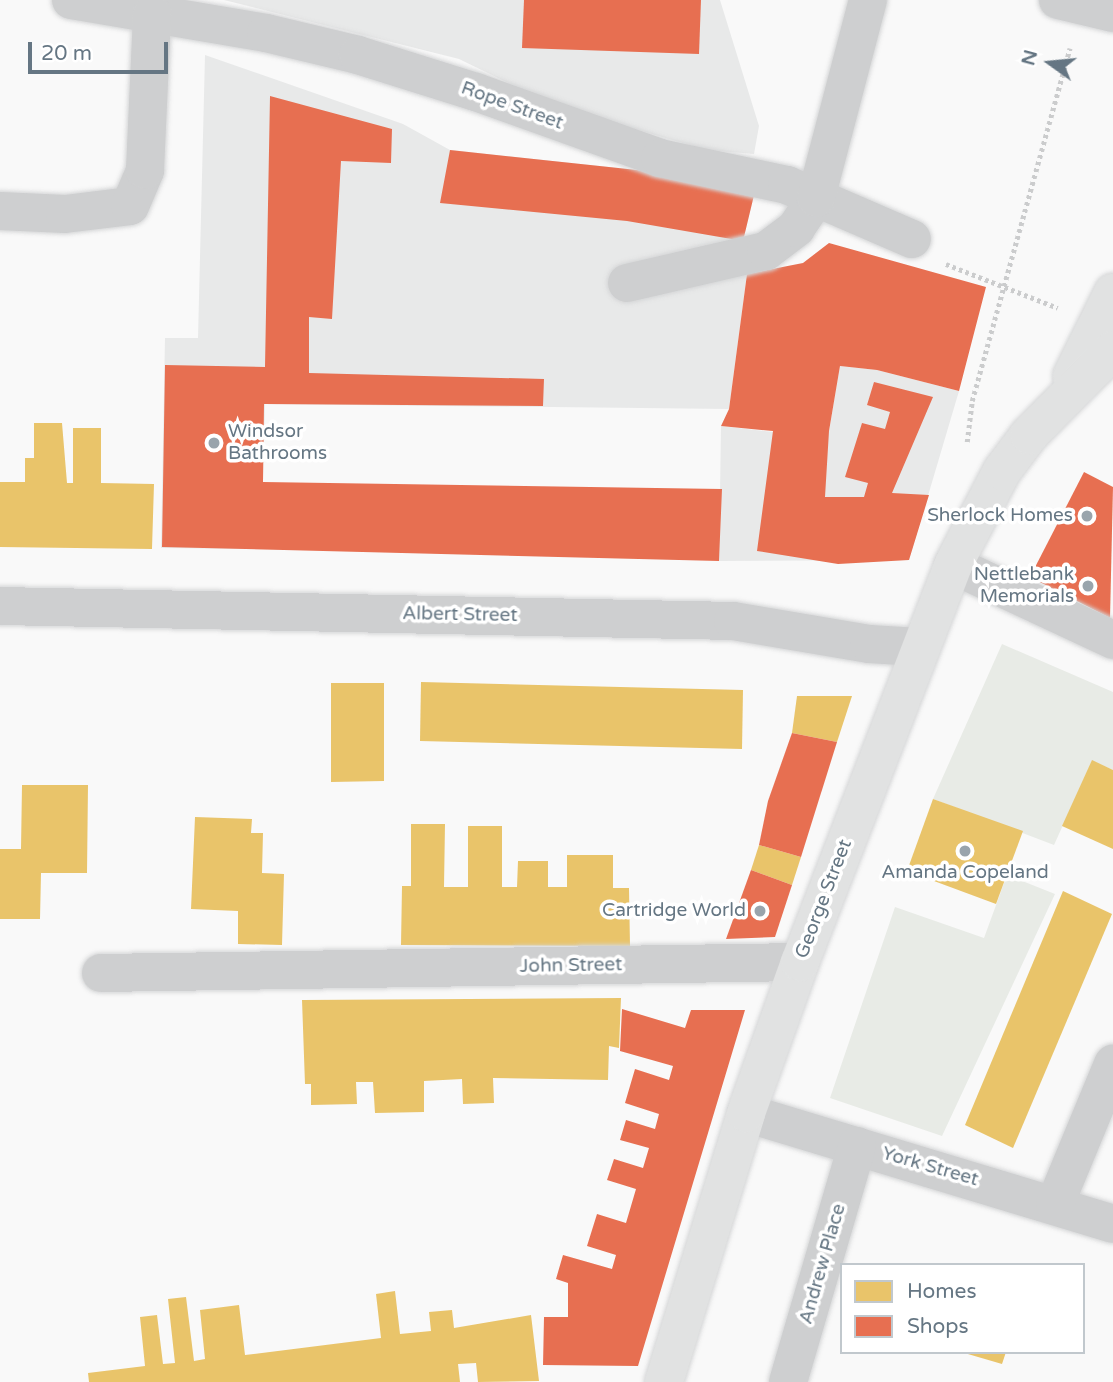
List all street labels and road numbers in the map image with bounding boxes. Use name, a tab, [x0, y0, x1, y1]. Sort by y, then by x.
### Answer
street label: Rope Street	[458, 77, 566, 135]
street label: Albert Street	[402, 603, 518, 627]
street label: George Street	[791, 836, 857, 962]
street label: John Street	[519, 954, 623, 978]
street label: York Street	[879, 1142, 981, 1192]
street label: Andrew Place	[795, 1201, 851, 1327]

